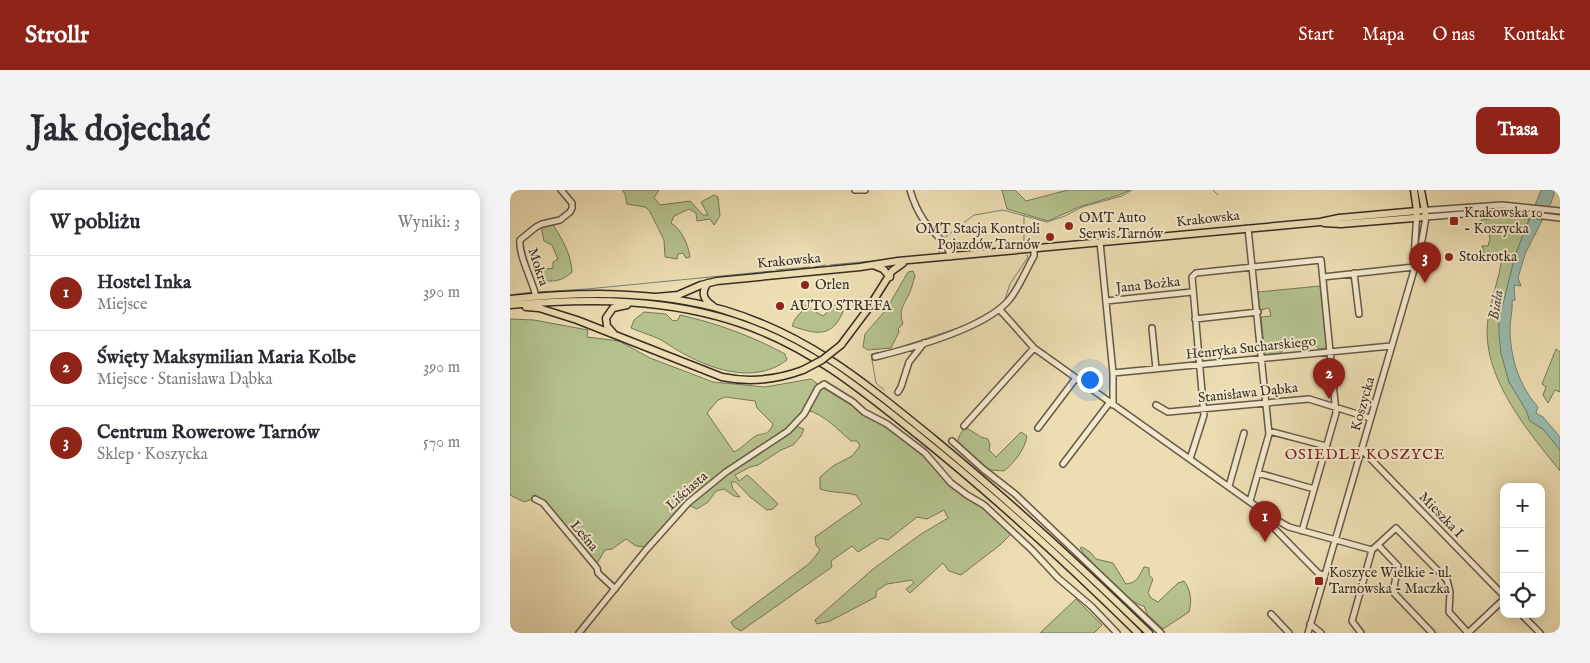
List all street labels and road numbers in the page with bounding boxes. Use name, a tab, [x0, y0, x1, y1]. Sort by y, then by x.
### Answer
street label: Krakowska	[1175, 207, 1242, 231]
street label: Mokra	[523, 246, 553, 289]
street label: Krakowska	[756, 249, 822, 273]
street label: Jana Bożka	[1113, 273, 1182, 298]
street label: Henryka Sucharskiego	[1185, 332, 1317, 364]
street label: Koszycka	[1347, 374, 1380, 433]
street label: Stanisława Dąbka	[1197, 379, 1300, 407]
street label: Liściasta	[662, 467, 712, 514]
street label: Mieszka I	[1415, 488, 1467, 542]
street label: Leśna	[566, 517, 603, 556]

